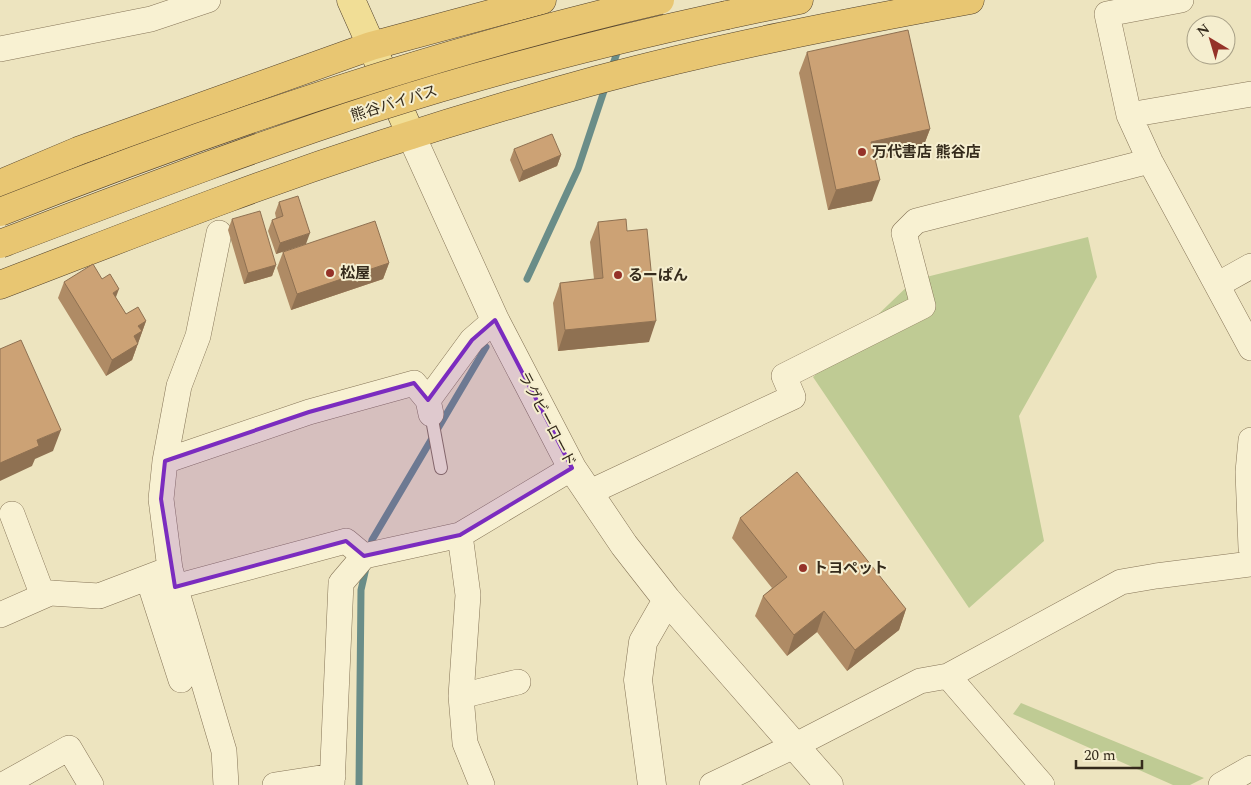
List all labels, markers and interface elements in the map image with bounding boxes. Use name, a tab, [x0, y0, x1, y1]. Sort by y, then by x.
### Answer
north arrow	[1186, 15, 1236, 65]
text: N	[1192, 18, 1214, 42]
street label: 熊谷バイパス	[348, 79, 440, 128]
place label: 万代書店 熊谷店	[872, 141, 981, 164]
marker: 万代書店 熊谷店	[856, 146, 868, 158]
place label: 松屋	[340, 262, 370, 285]
place label: るーぱん	[628, 264, 688, 287]
marker: 松屋	[324, 267, 336, 279]
marker: るーぱん	[612, 269, 624, 281]
street label: ラグビーロード	[512, 367, 581, 471]
place label: トヨペット	[813, 557, 888, 580]
marker: トヨペット	[797, 562, 809, 574]
scale bar	[1076, 738, 1142, 770]
text: 20 m	[1084, 744, 1116, 767]

